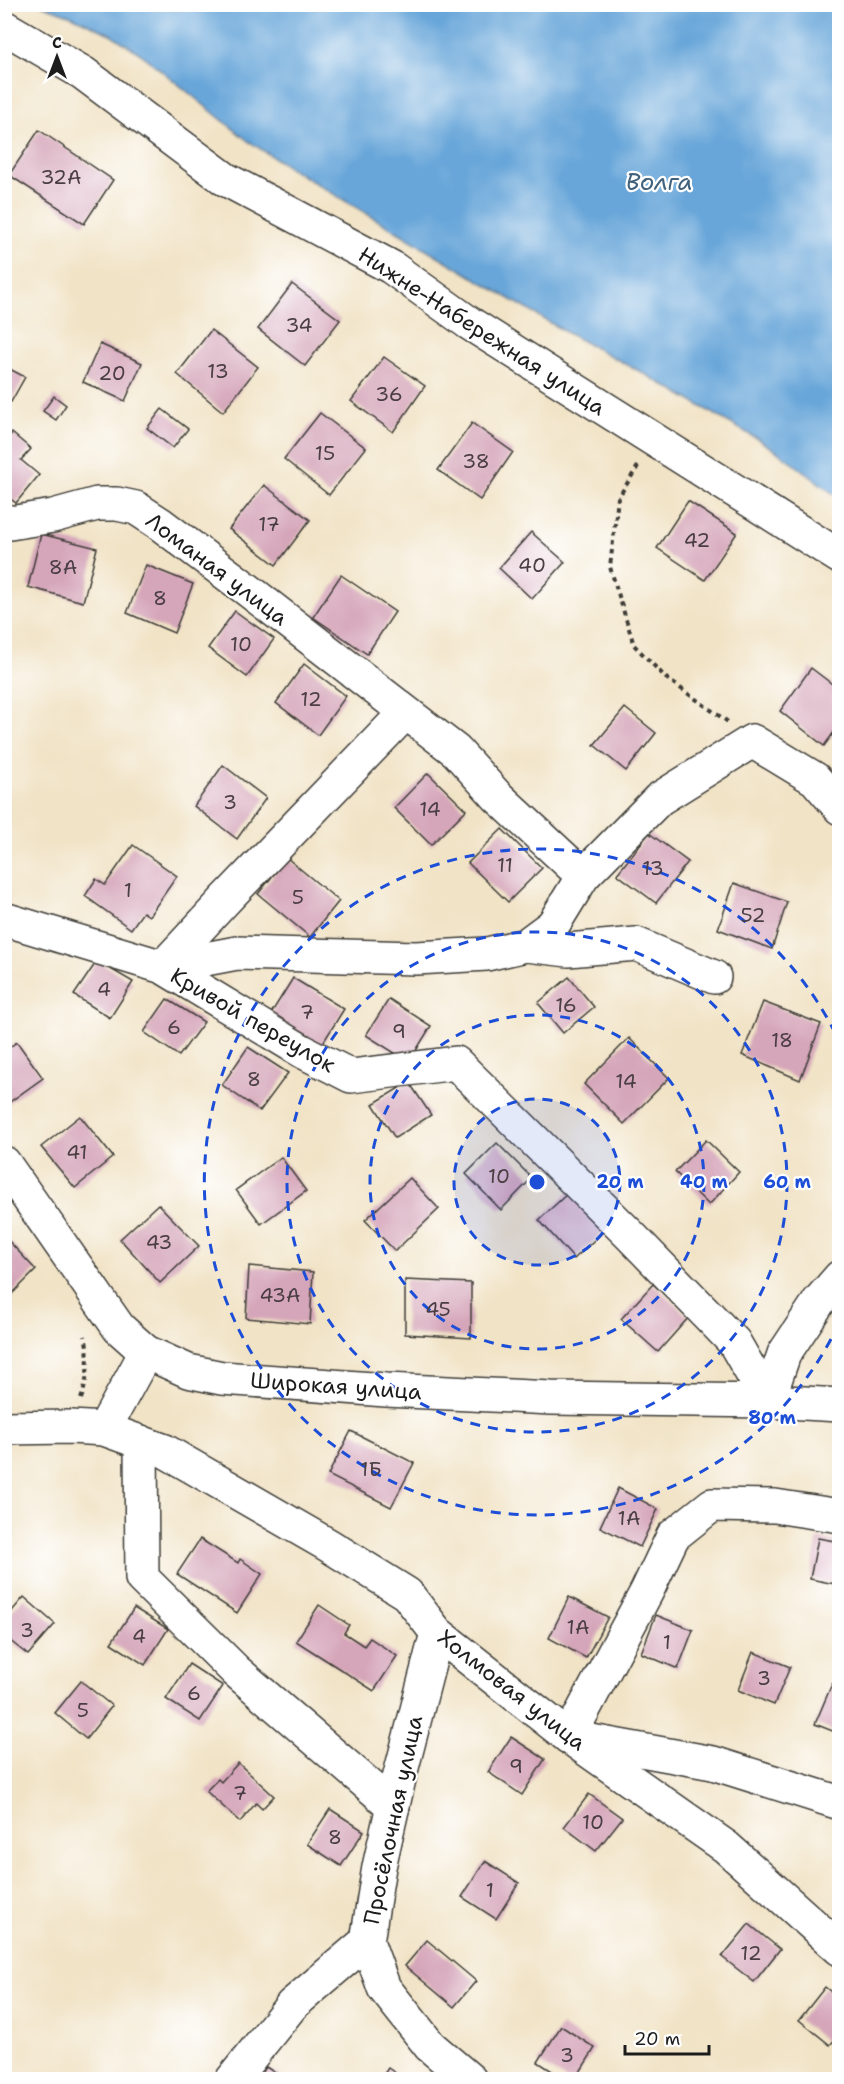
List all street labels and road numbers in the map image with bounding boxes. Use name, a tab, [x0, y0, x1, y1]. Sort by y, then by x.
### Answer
street label: Нижне-Набережная улица	[353, 240, 612, 422]
street label: Ломаная улица	[140, 506, 294, 632]
street label: Кривой переулок	[165, 961, 341, 1079]
street label: Широкая улица	[249, 1366, 423, 1406]
street label: Холмовая улица	[432, 1623, 592, 1757]
street label: Просёлочная улица	[357, 1713, 429, 1927]

